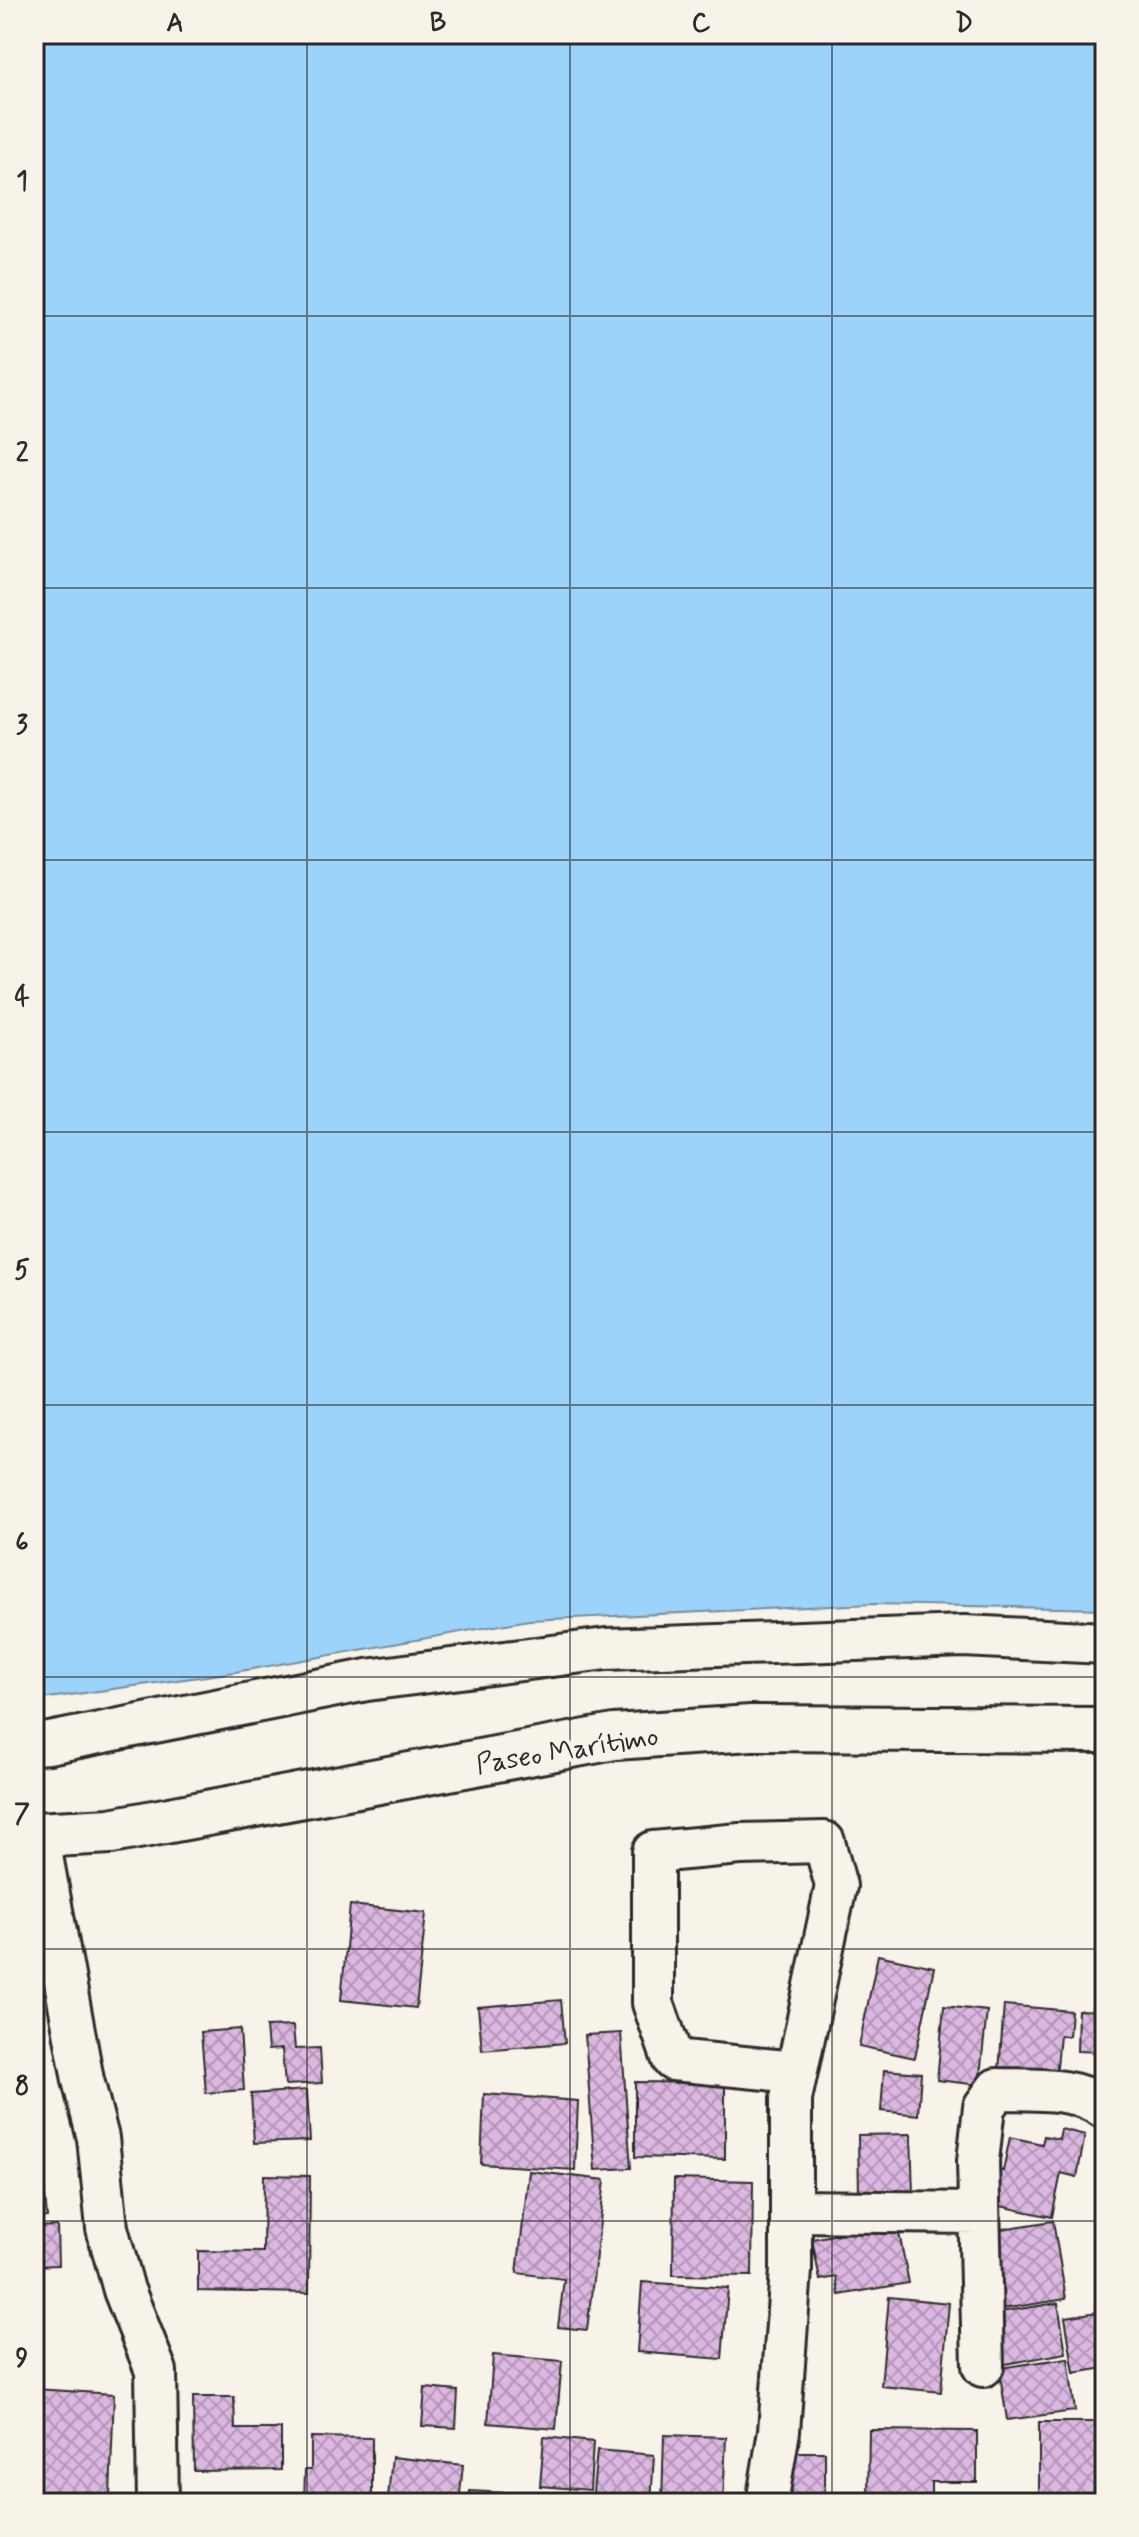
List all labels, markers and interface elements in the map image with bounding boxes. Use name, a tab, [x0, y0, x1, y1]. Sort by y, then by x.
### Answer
text: A	[166, 7, 184, 41]
text: B	[430, 7, 446, 41]
text: C	[692, 7, 711, 41]
text: D	[955, 7, 973, 41]
text: 1	[16, 165, 28, 199]
text: 2	[16, 437, 29, 471]
text: 3	[16, 709, 28, 743]
text: 4	[14, 981, 30, 1015]
text: 5	[14, 1254, 30, 1288]
text: 6	[15, 1526, 29, 1560]
street label: Paseo Marítimo	[473, 1719, 661, 1784]
text: 7	[14, 1798, 30, 1832]
text: 8	[15, 2070, 29, 2104]
text: 9	[16, 2342, 29, 2376]

